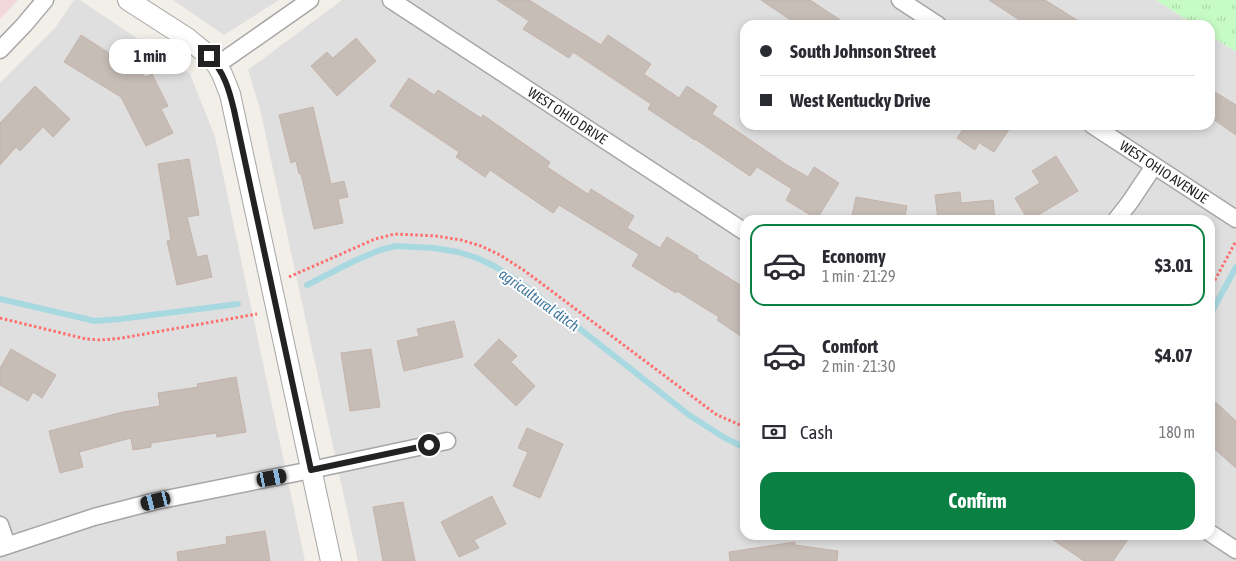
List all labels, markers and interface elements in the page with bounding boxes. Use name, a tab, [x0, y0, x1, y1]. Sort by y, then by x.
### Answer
callout: 1 min	[109, 38, 192, 74]
text: South Johnson Street	[790, 40, 936, 62]
route end	[198, 45, 220, 67]
text: 1 min	[134, 47, 166, 65]
street label: WEST OHIO DRIVE	[525, 84, 610, 147]
text: West Kentucky Drive	[790, 89, 931, 111]
street label: WEST OHIO AVENUE	[1117, 137, 1211, 207]
icon: car	[762, 243, 807, 288]
text: Economy	[822, 245, 886, 267]
text: $3.01	[1155, 254, 1193, 276]
water label: agricultural ditch	[496, 265, 583, 334]
text: 1 min · 21:29	[822, 267, 895, 285]
icon: car	[762, 333, 807, 378]
text: Comfort	[822, 335, 878, 357]
text: $4.07	[1155, 344, 1193, 366]
text: 2 min · 21:30	[822, 357, 895, 375]
icon: cash	[760, 418, 788, 446]
text: Cash	[800, 421, 833, 443]
text: 180 m	[1159, 423, 1195, 441]
route start	[418, 434, 440, 456]
car	[255, 468, 288, 488]
button: Confirm	[760, 472, 1195, 530]
car	[139, 490, 172, 512]

